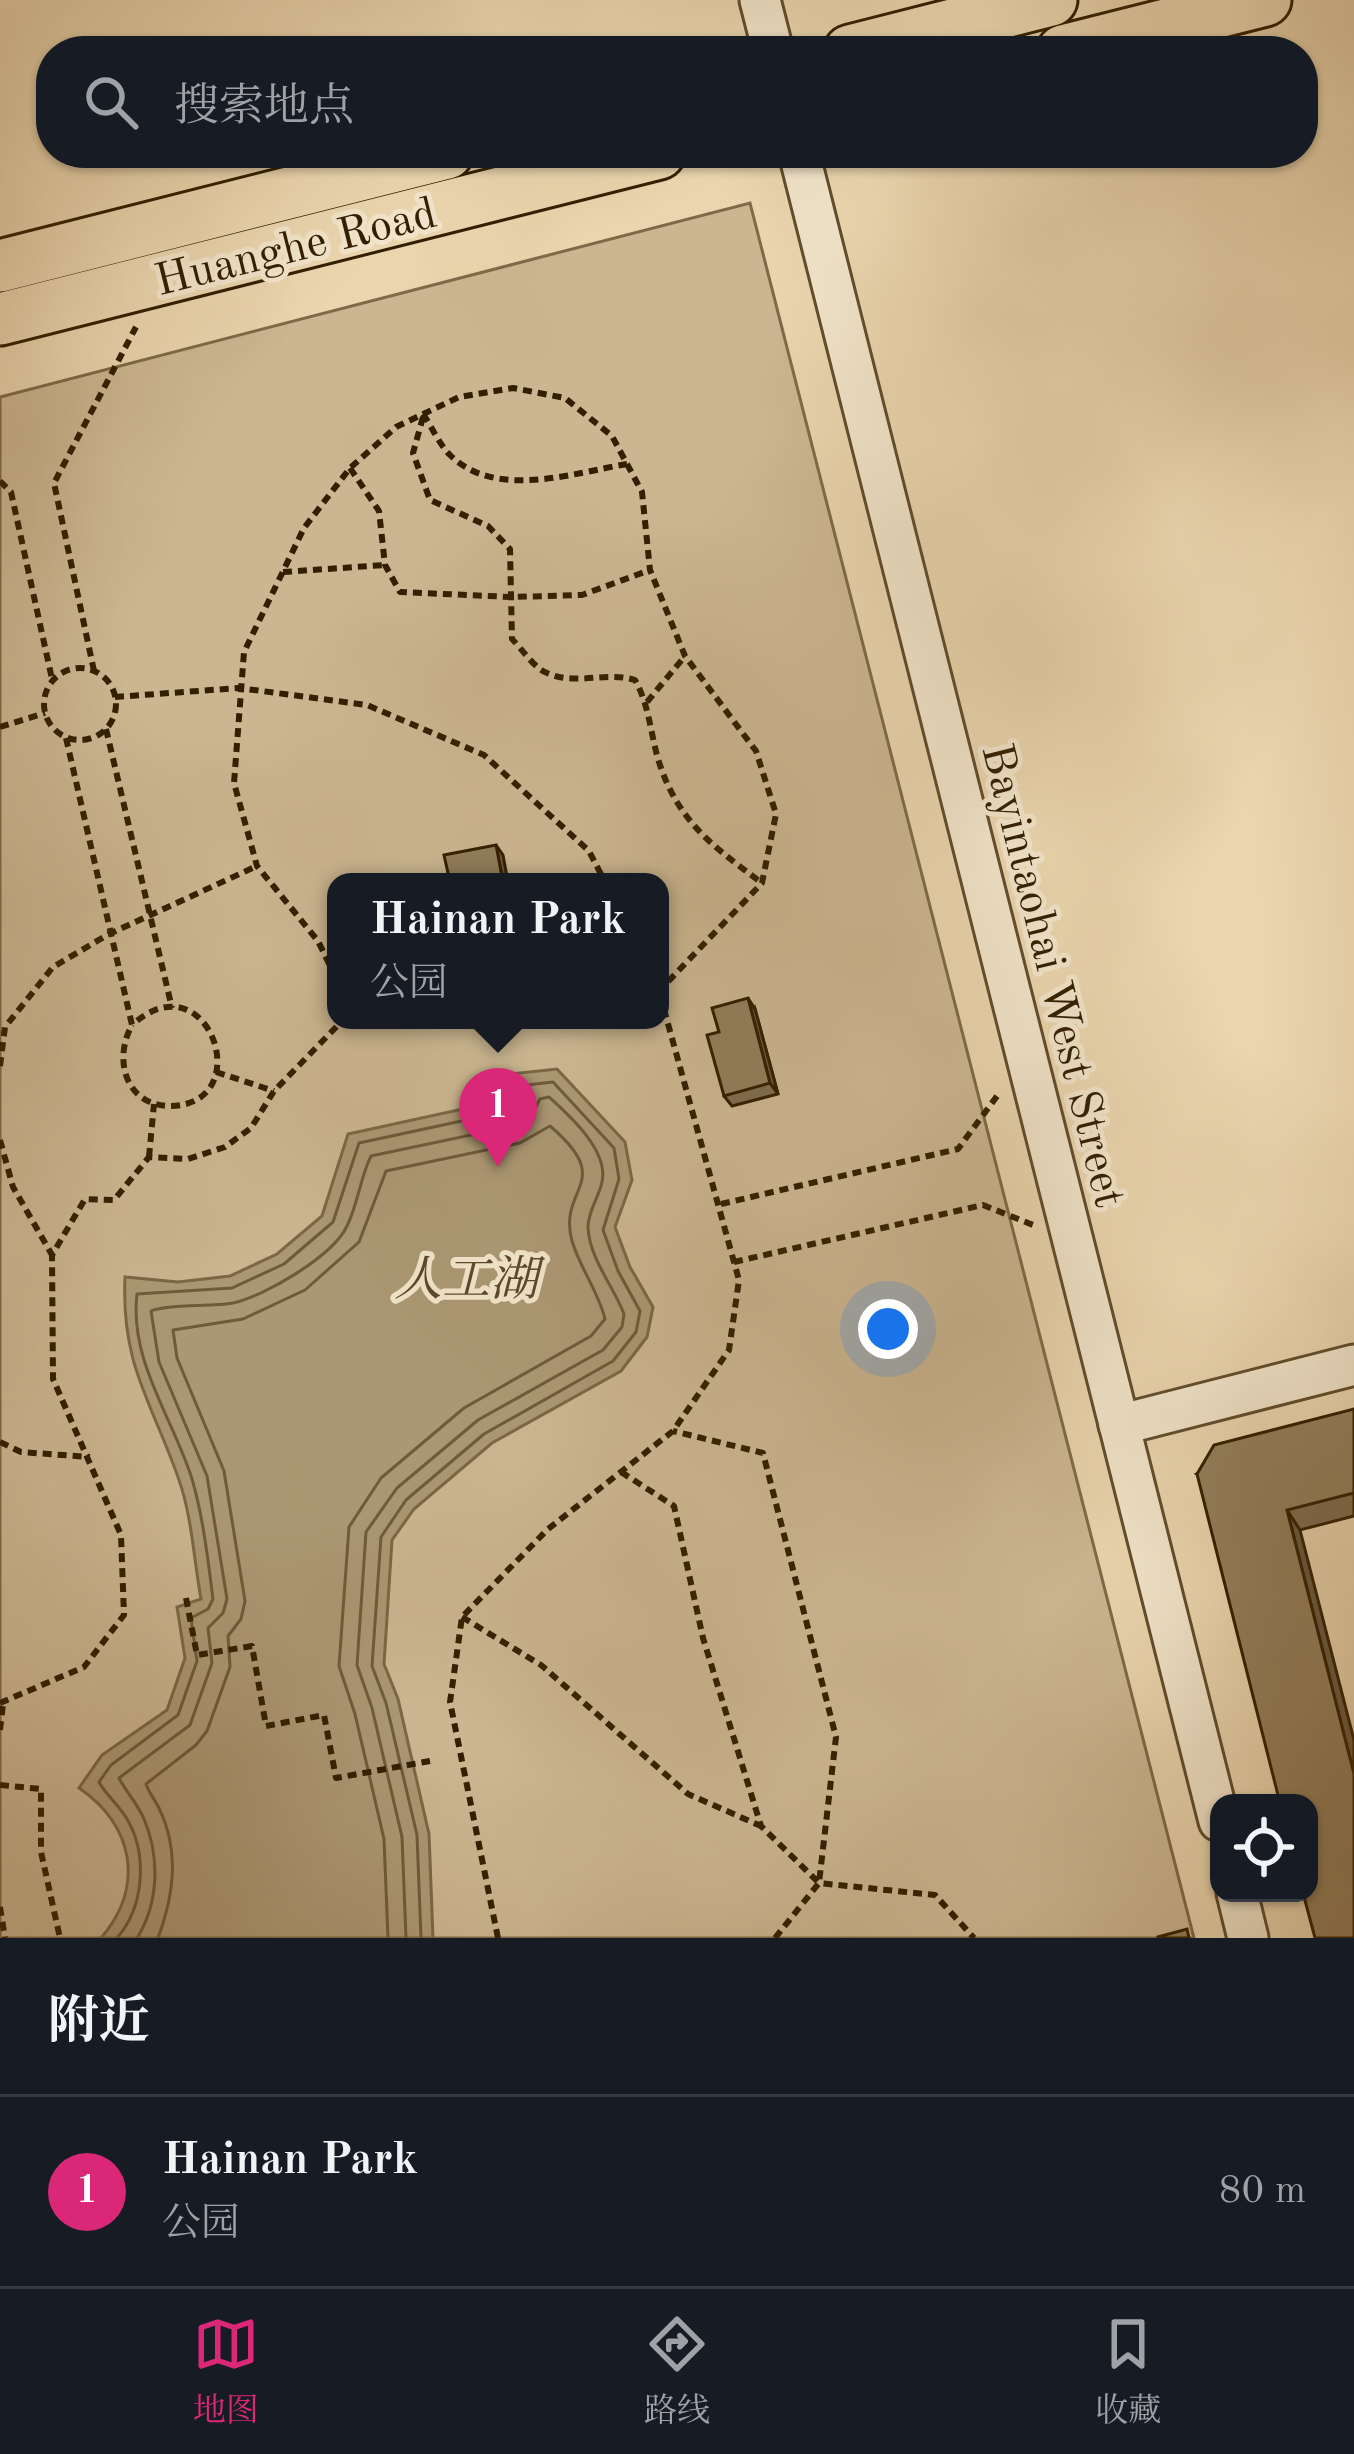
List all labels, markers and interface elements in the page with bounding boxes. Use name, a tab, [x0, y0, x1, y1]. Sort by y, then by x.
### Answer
search box	[36, 36, 1318, 168]
icon: search	[78, 69, 144, 135]
text: 搜索地点	[174, 86, 354, 131]
street label: Huanghe Road	[151, 193, 441, 306]
street label: Bayintaohai West Street	[971, 740, 1130, 1213]
popup	[327, 873, 669, 1029]
text: Hainan Park	[370, 899, 626, 944]
text: 公园	[370, 965, 448, 1004]
pin: 1	[459, 1068, 537, 1167]
water label: 人工湖	[394, 1254, 546, 1306]
your location	[858, 1299, 918, 1359]
map controls	[1210, 1794, 1318, 1902]
button: locate	[1210, 1794, 1318, 1902]
text: 附近	[48, 1998, 150, 2049]
text: Hainan Park	[162, 2139, 418, 2184]
text: 1	[76, 2172, 98, 2211]
text: 80 m	[1219, 2172, 1306, 2211]
text: 公园	[162, 2205, 240, 2244]
tab: 地图	[193, 2311, 259, 2433]
tab: 路线	[644, 2311, 710, 2433]
tab: 收藏	[1095, 2311, 1161, 2433]

